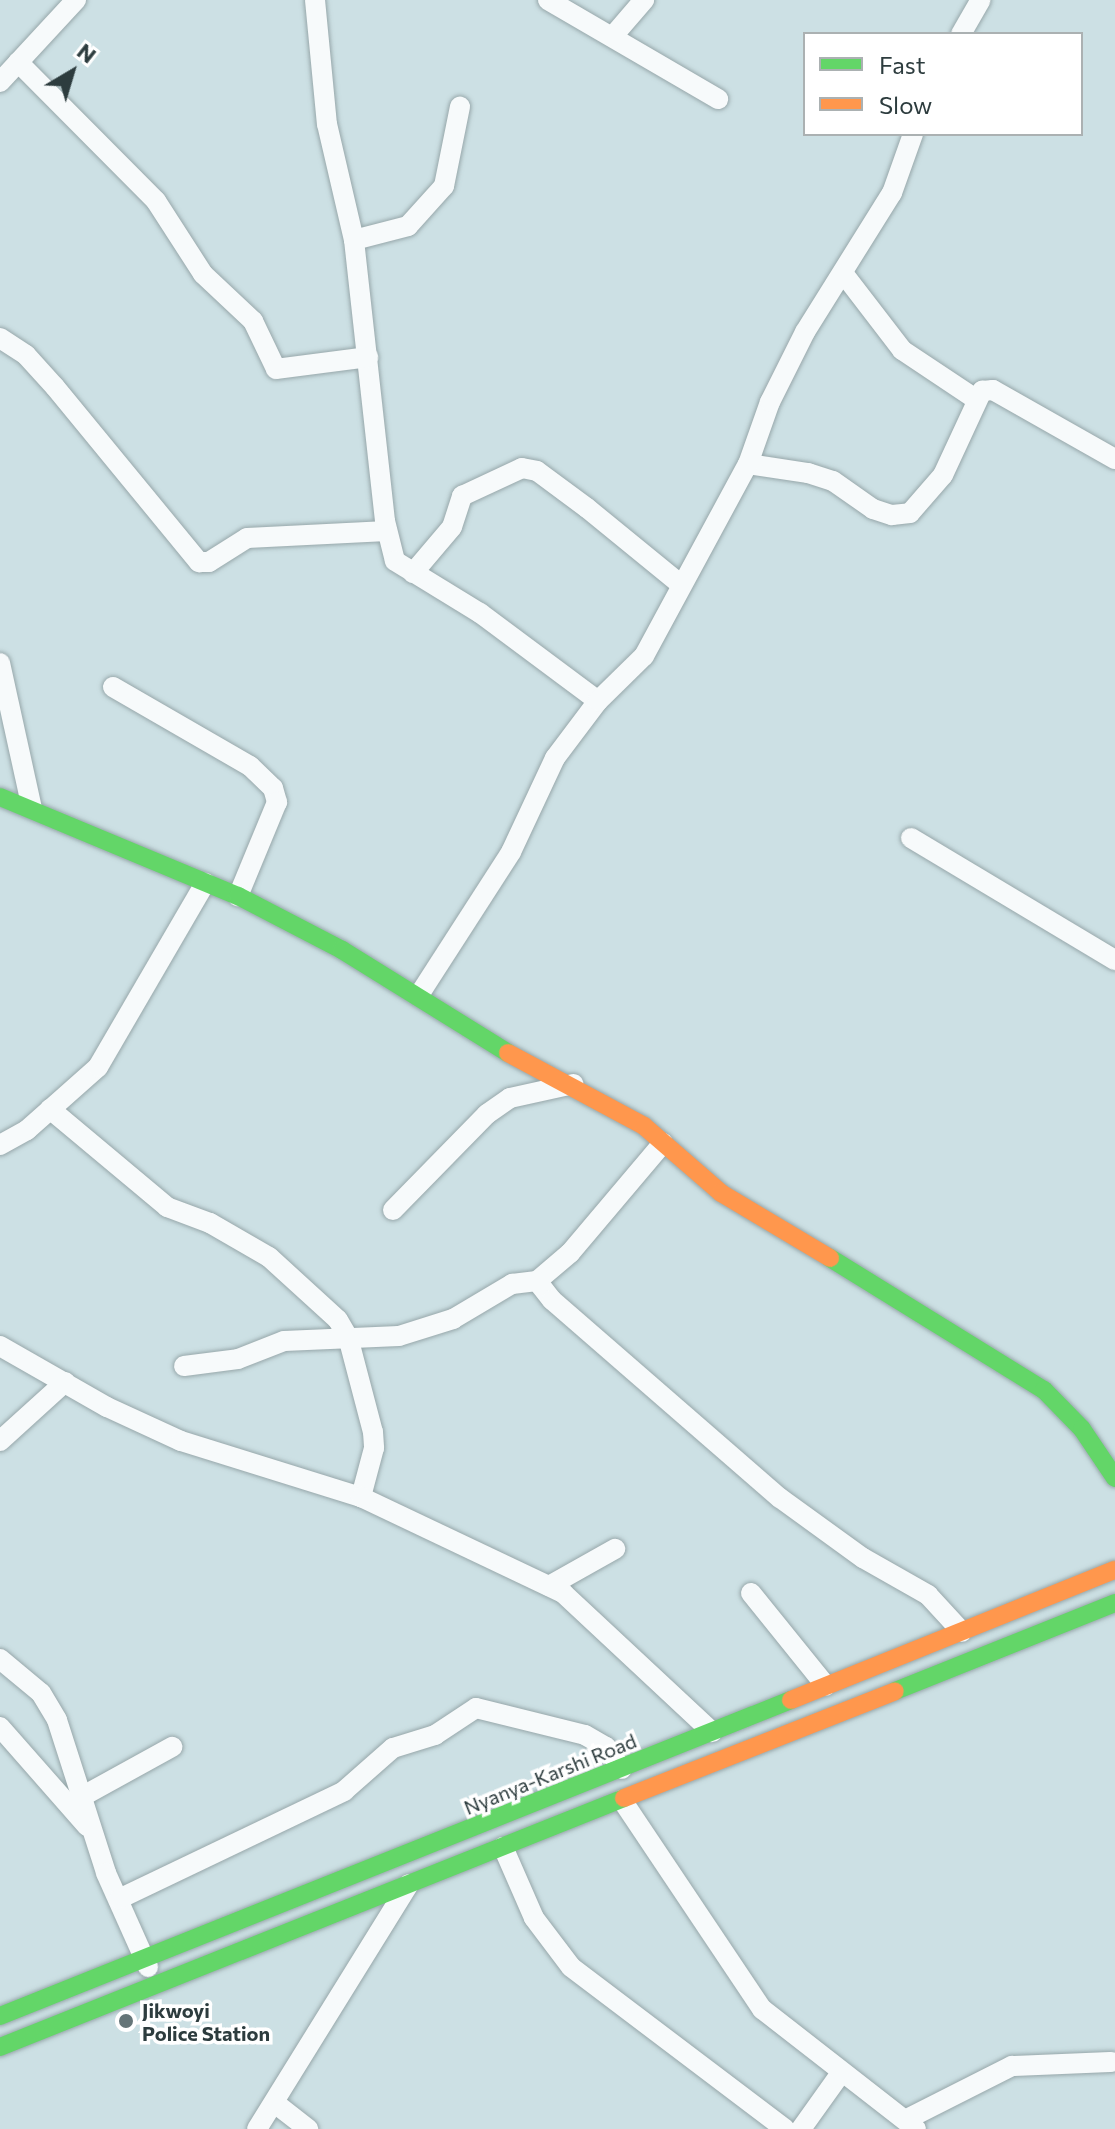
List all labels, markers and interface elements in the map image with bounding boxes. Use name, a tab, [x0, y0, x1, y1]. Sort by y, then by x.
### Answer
north arrow	[32, 32, 112, 112]
legend	[803, 32, 1083, 136]
text: N	[72, 37, 102, 68]
text: Fast	[879, 50, 926, 79]
text: Slow	[879, 90, 932, 119]
street label: Nyanya-Karshi Road	[460, 1728, 640, 1820]
place label: Jikwoyi Police Station	[142, 1998, 270, 2045]
marker: Jikwoyi Police Station	[117, 2012, 135, 2030]

